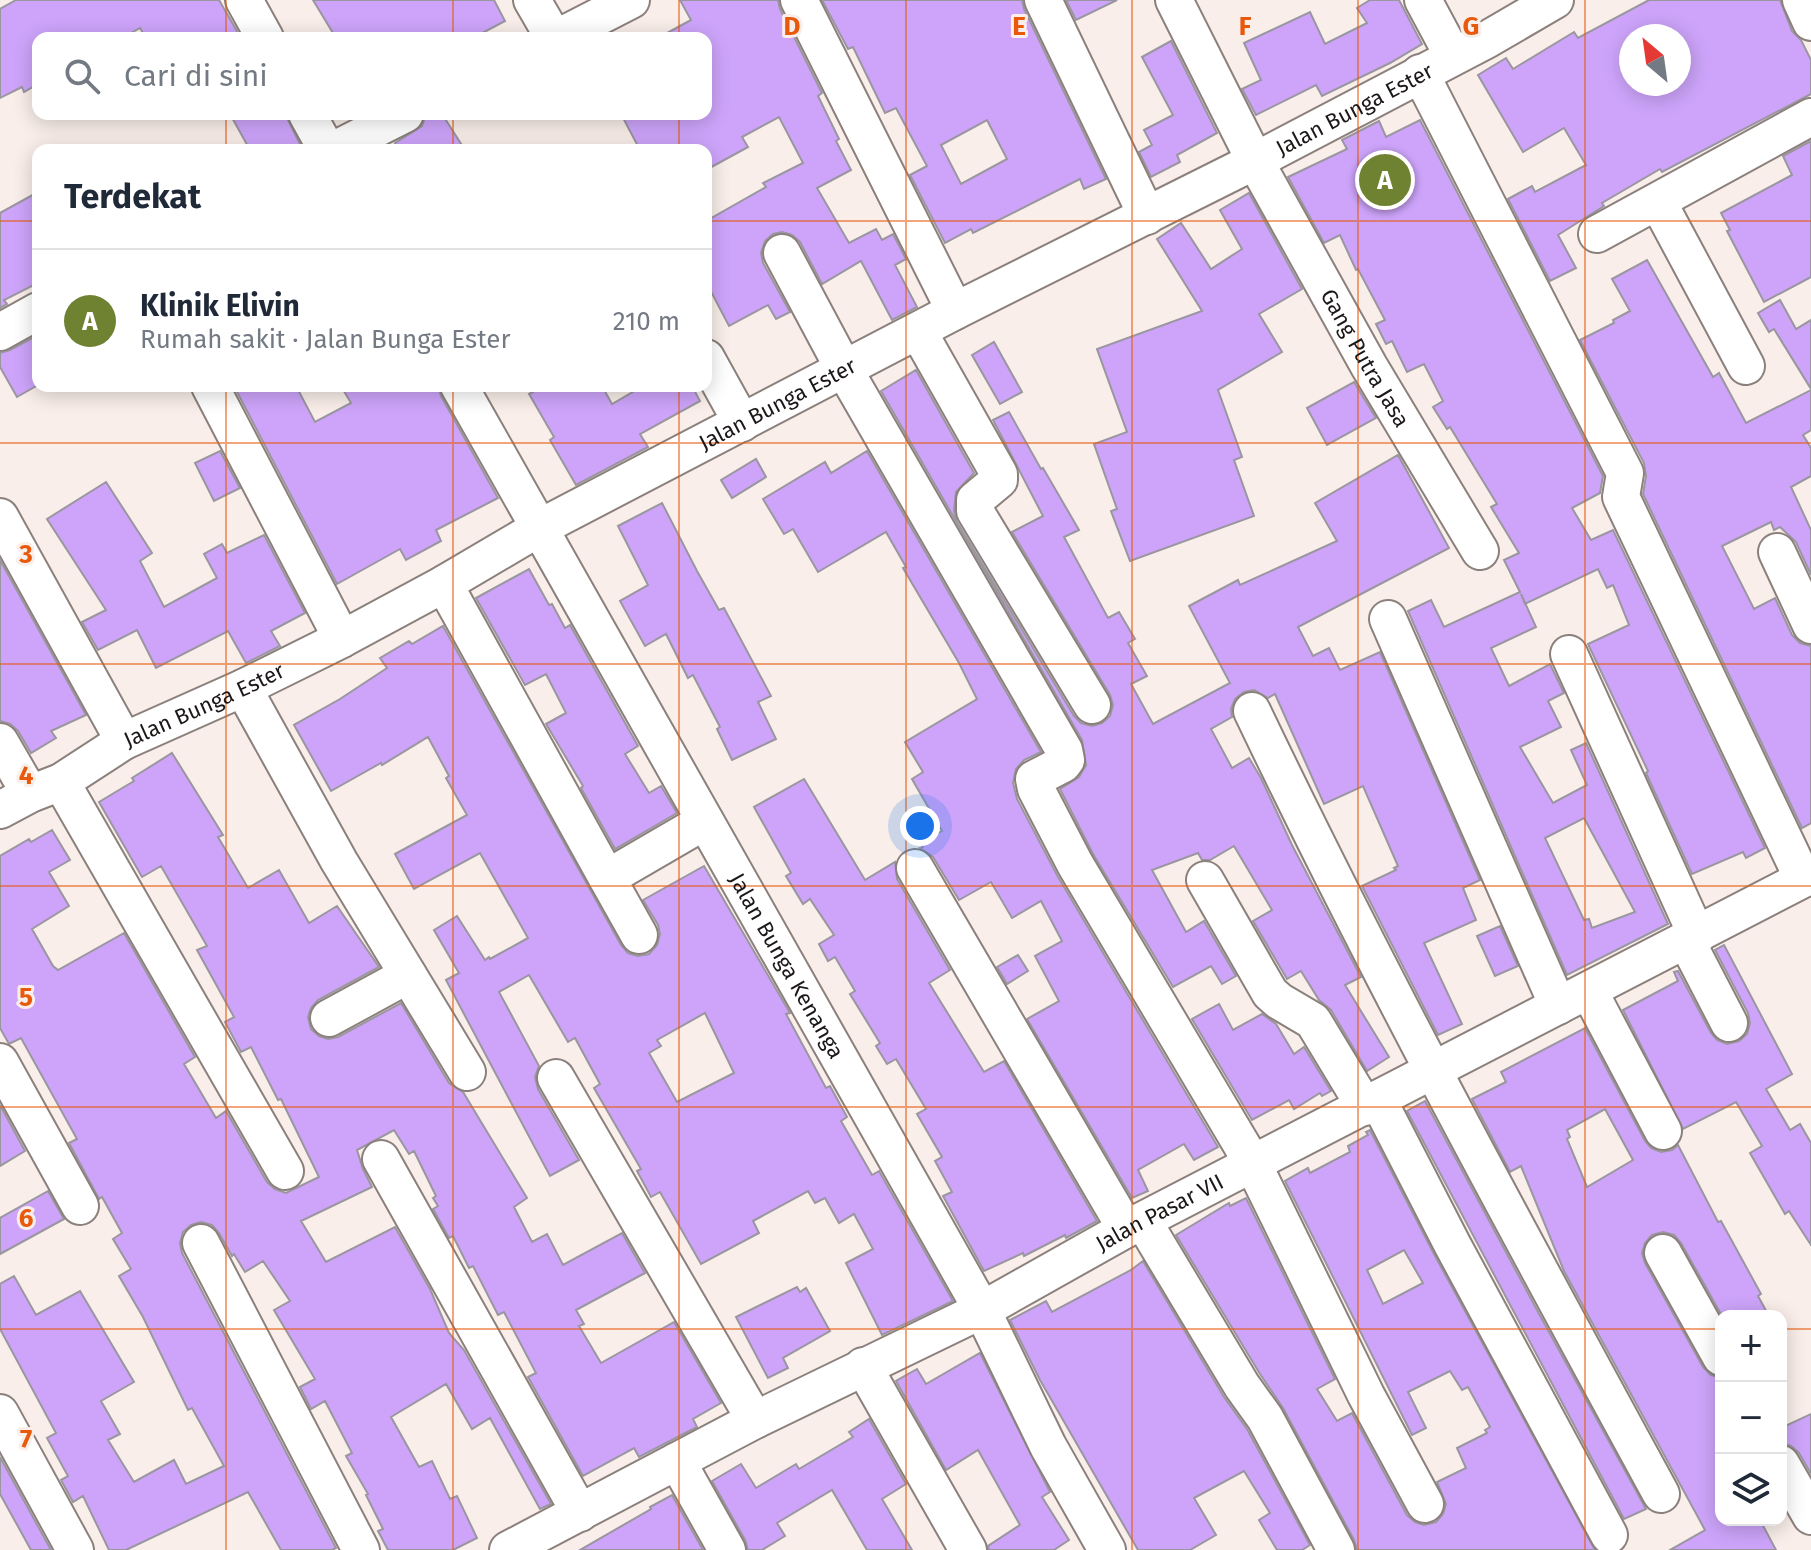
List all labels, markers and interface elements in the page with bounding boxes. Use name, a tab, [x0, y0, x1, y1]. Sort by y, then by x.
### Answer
text: D	[784, 11, 801, 42]
text: E	[1012, 11, 1026, 42]
text: F	[1239, 11, 1252, 42]
text: G	[1463, 11, 1479, 42]
north arrow	[1619, 24, 1691, 96]
search box	[32, 32, 712, 120]
icon: search	[60, 54, 104, 98]
street label: Jalan Bunga Ester	[1271, 57, 1438, 162]
text: Cari di sini	[124, 58, 268, 94]
pin: A	[1359, 150, 1411, 210]
text: Terdekat	[64, 176, 201, 217]
street label: Gang Putra Jasa	[1315, 284, 1416, 432]
text: Klinik Elivin	[140, 288, 300, 324]
text: A	[82, 306, 98, 337]
text: 210 m	[613, 306, 680, 337]
text: Rumah sakit · Jalan Bunga Ester	[140, 324, 510, 355]
street label: Jalan Bunga Ester	[694, 352, 861, 456]
text: 3	[18, 539, 33, 570]
street label: Jalan Bunga Ester	[119, 657, 289, 753]
text: 4	[19, 760, 34, 791]
your location	[900, 806, 940, 846]
street label: Jalan Bunga Kenanga	[723, 868, 850, 1063]
text: 5	[19, 982, 33, 1013]
street label: Jalan Pasar VII	[1091, 1168, 1228, 1257]
text: 6	[19, 1203, 34, 1234]
map controls	[1715, 1310, 1787, 1526]
button: +	[1715, 1310, 1787, 1382]
button: −	[1715, 1382, 1787, 1454]
text: 7	[20, 1424, 32, 1455]
button: layers	[1715, 1454, 1787, 1526]

